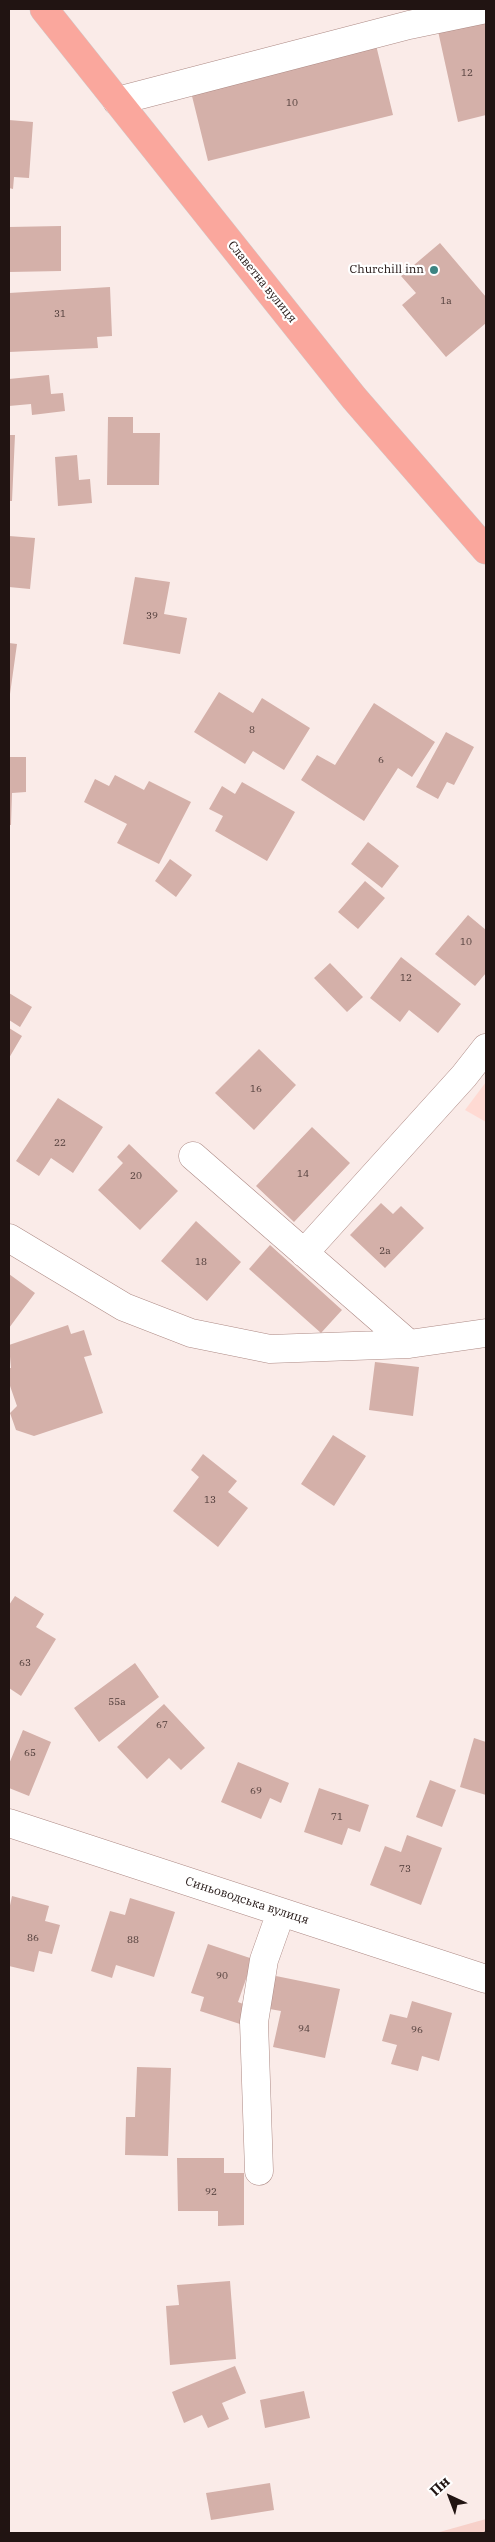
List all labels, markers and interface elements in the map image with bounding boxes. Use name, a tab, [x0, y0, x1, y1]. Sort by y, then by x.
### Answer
house number: 12	[461, 67, 473, 79]
house number: 10	[286, 97, 298, 109]
street label: Славетна вулиця	[225, 238, 299, 326]
place label: Churchill inn	[349, 263, 424, 277]
marker: Churchill inn	[428, 264, 440, 276]
house number: 1а	[440, 295, 452, 307]
house number: 31	[54, 308, 66, 320]
house number: 39	[146, 610, 158, 622]
house number: 8	[249, 724, 255, 736]
house number: 6	[378, 754, 384, 766]
house number: 10	[460, 936, 472, 948]
house number: 12	[400, 972, 412, 984]
house number: 16	[250, 1083, 262, 1095]
house number: 22	[54, 1137, 66, 1149]
house number: 14	[297, 1168, 309, 1180]
house number: 20	[130, 1170, 142, 1182]
house number: 2а	[379, 1245, 391, 1257]
house number: 18	[195, 1256, 207, 1268]
house number: 13	[204, 1494, 216, 1506]
house number: 63	[19, 1657, 31, 1669]
house number: 55а	[108, 1696, 126, 1708]
house number: 67	[156, 1719, 168, 1731]
house number: 65	[24, 1747, 36, 1759]
house number: 69	[250, 1785, 262, 1797]
house number: 71	[331, 1811, 343, 1823]
house number: 73	[399, 1863, 411, 1875]
street label: Синьоводська вулиця	[183, 1874, 311, 1928]
house number: 86	[27, 1932, 39, 1944]
house number: 88	[127, 1934, 139, 1946]
house number: 90	[216, 1970, 228, 1982]
house number: 94	[298, 2023, 310, 2035]
house number: 96	[411, 2024, 423, 2036]
house number: 92	[205, 2186, 217, 2198]
north arrow	[425, 2472, 475, 2522]
text: Пн	[426, 2472, 454, 2500]

